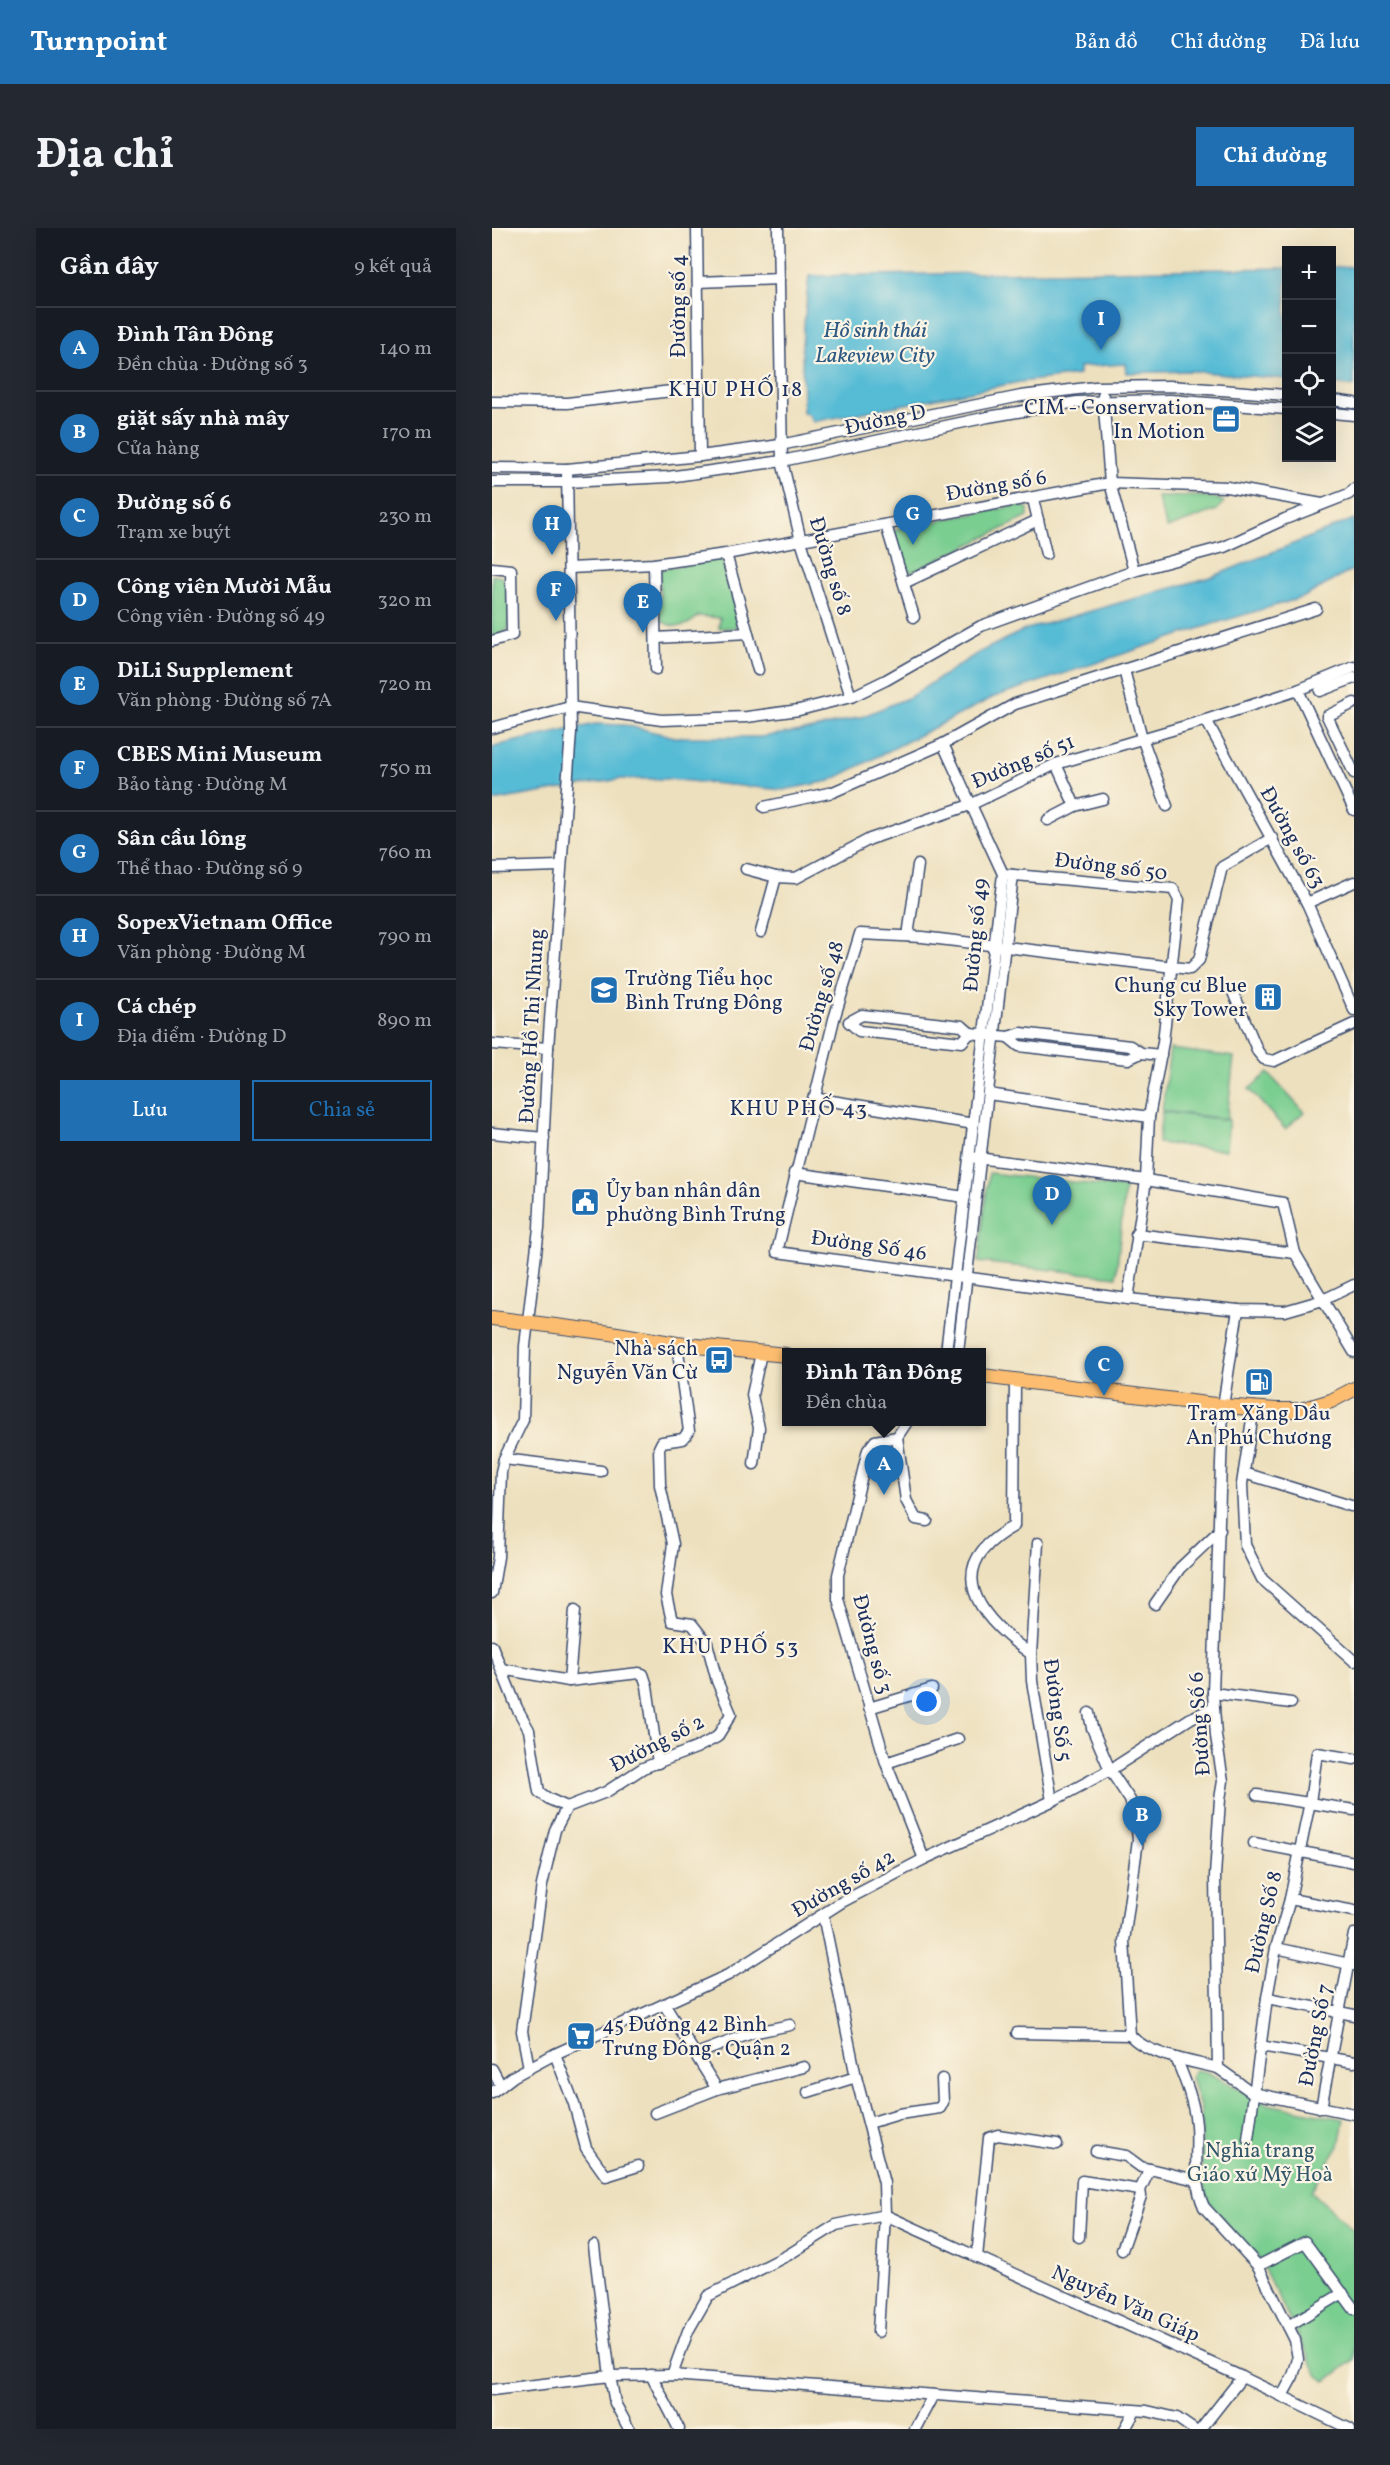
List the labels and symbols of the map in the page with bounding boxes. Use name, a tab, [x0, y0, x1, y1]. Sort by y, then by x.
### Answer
street label: Đường số 4	[665, 254, 694, 358]
pin: I	[1082, 300, 1120, 350]
water label: Hồ sinh thái Lakeview City	[815, 316, 935, 372]
district label: KHU PHỐ 18	[668, 374, 804, 406]
place label: CIM - Conservation In Motion	[1024, 394, 1205, 447]
street label: Đường D	[842, 398, 929, 443]
office icon: CIM - Conservation In Motion	[1210, 403, 1242, 435]
street label: Đường số 6	[944, 463, 1049, 510]
pin: G	[894, 496, 932, 545]
pin: H	[532, 506, 572, 555]
street label: Đường số 8	[801, 513, 858, 619]
pin: F	[536, 572, 576, 621]
pin: E	[624, 584, 662, 633]
street label: Đường số 51	[968, 728, 1080, 797]
street label: Đường số 63	[1252, 782, 1332, 894]
street label: Đường số 50	[1053, 846, 1169, 889]
street label: Đường số 49	[957, 877, 996, 993]
street label: Đường Hồ Thị Nhung	[513, 928, 552, 1124]
street label: Đường số 48	[793, 938, 852, 1055]
place label: Trường Tiểu học Bình Trưng Đông	[625, 965, 783, 1018]
place label: Chung cư Blue Sky Tower	[1114, 972, 1247, 1025]
school or university icon: Trường Tiểu học Bình Trưng Đông	[588, 974, 620, 1006]
building icon: Chung cư Blue Sky Tower	[1252, 981, 1284, 1013]
district label: KHU PHỐ 43	[729, 1093, 869, 1125]
pin: D	[1032, 1176, 1072, 1225]
place label: Ủy ban nhân dân phường Bình Trưng	[606, 1177, 786, 1230]
public building icon: Ủy ban nhân dân phường Bình Trưng	[569, 1186, 601, 1218]
street label: Đường Số 46	[809, 1224, 929, 1269]
place label: Nhà sách Nguyễn Văn Cừ	[557, 1335, 698, 1388]
bus stop icon: Nhà sách Nguyễn Văn Cừ	[703, 1344, 735, 1376]
pin: C	[1084, 1346, 1124, 1396]
fuel station icon: Trạm Xăng Dầu An Phú Chương	[1243, 1366, 1275, 1398]
place label: Trạm Xăng Dầu An Phú Chương	[1186, 1400, 1332, 1453]
pin: A	[864, 1446, 904, 1495]
street label: Đường số 3	[844, 1591, 899, 1697]
district label: KHU PHỐ 53	[662, 1631, 800, 1663]
street label: Đường Số 5	[1035, 1657, 1078, 1764]
street label: Đường Số 6	[1182, 1671, 1219, 1777]
your location	[912, 1687, 941, 1716]
street label: Đường số 2	[605, 1708, 710, 1781]
pin: B	[1122, 1796, 1162, 1846]
street label: Đường số 42	[787, 1843, 901, 1926]
street label: Đường Số 8	[1239, 1868, 1290, 1977]
street label: Đường Số 7	[1292, 1981, 1341, 2089]
place label: 45 Đường 42 Bình Trưng Đông . Quận 2	[602, 2011, 791, 2064]
supermarket icon: 45 Đường 42 Bình Trưng Đông . Quận 2	[565, 2020, 597, 2052]
park label: Nghĩa trang Giáo xứ Mỹ Hoà	[1187, 2137, 1333, 2190]
street label: Nguyễn Văn Giáp	[1047, 2259, 1204, 2350]

